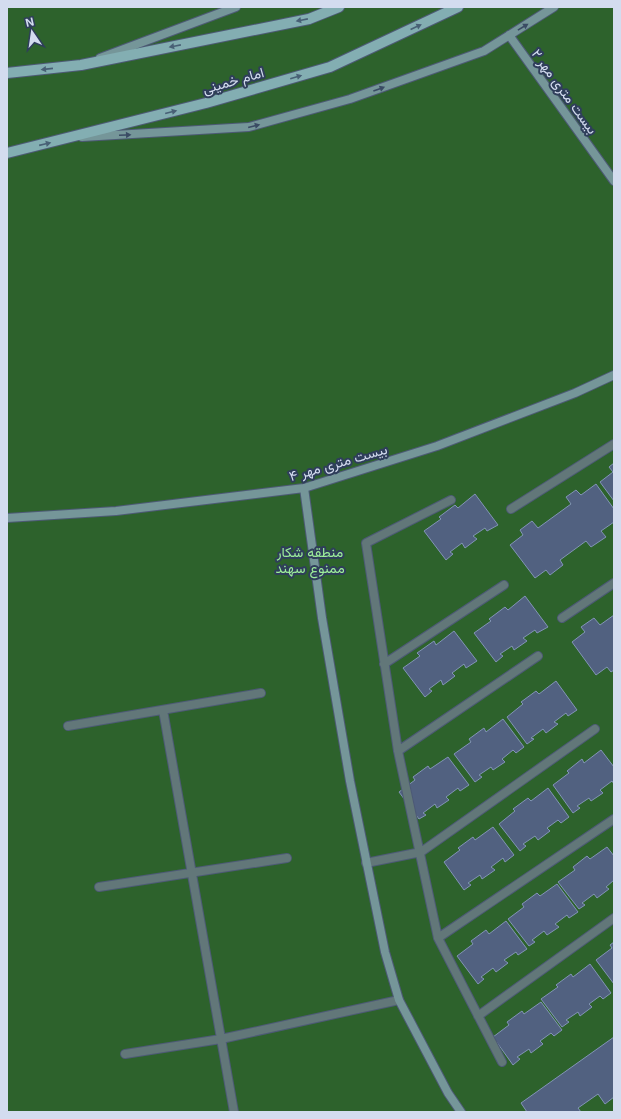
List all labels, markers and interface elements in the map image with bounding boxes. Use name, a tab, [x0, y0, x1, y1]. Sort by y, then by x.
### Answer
north arrow	[12, 12, 52, 52]
text: N	[24, 14, 35, 30]
one-way arrow	[296, 18, 308, 24]
one-way arrow	[517, 23, 529, 30]
one-way arrow	[410, 24, 421, 30]
one-way arrow	[169, 43, 181, 49]
street label: بیست متری مهر ۲	[528, 45, 602, 137]
street label: امام خمینی	[200, 63, 266, 98]
one-way arrow	[41, 66, 53, 72]
one-way arrow	[290, 74, 302, 80]
one-way arrow	[373, 85, 385, 91]
one-way arrow	[165, 109, 177, 115]
one-way arrow	[248, 122, 260, 128]
one-way arrow	[119, 131, 131, 138]
one-way arrow	[39, 141, 51, 147]
street label: بیست متری مهر ۴	[287, 440, 389, 485]
park label: منطقه شکار ممنوع سهند	[275, 543, 345, 579]

